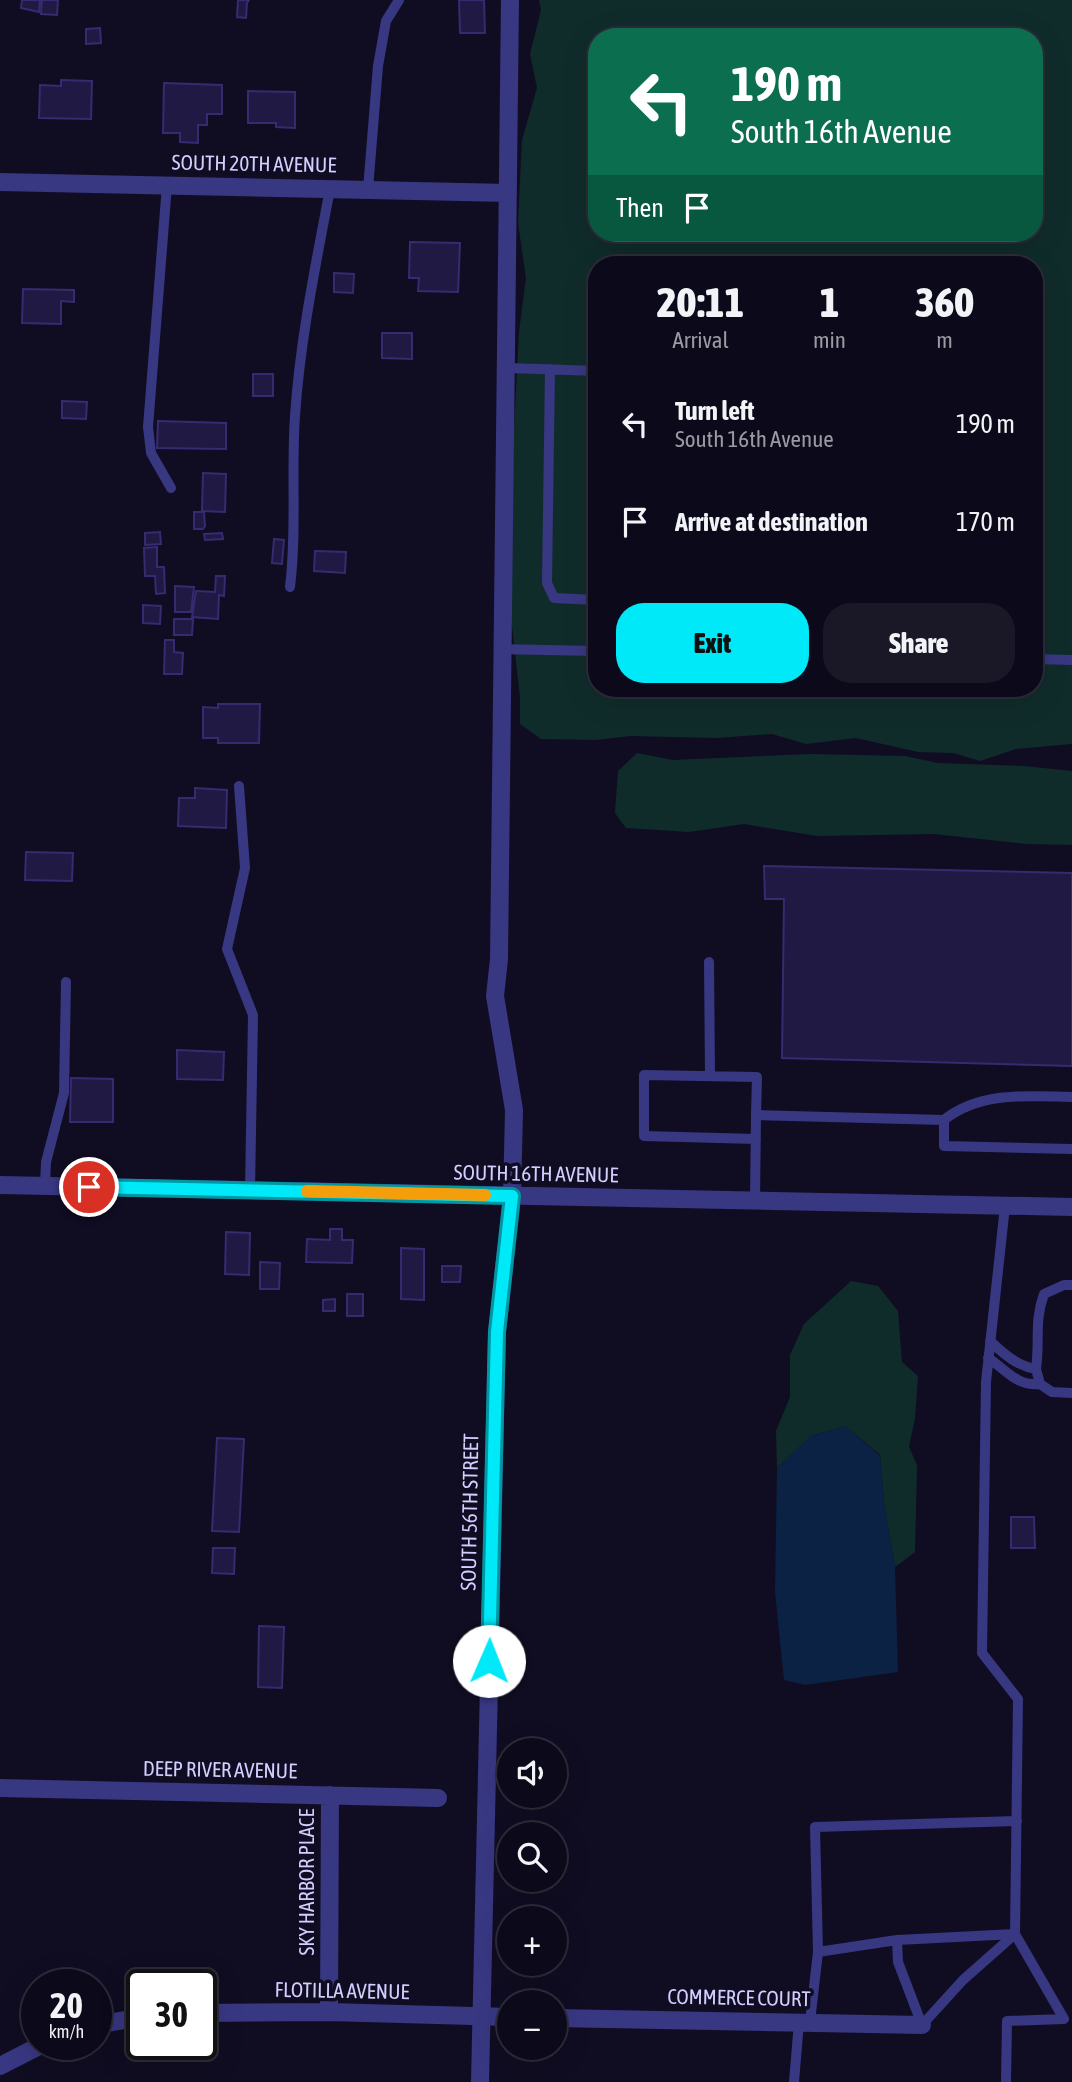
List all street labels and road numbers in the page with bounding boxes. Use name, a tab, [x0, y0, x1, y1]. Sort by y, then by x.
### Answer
street label: SOUTH 20TH AVENUE	[172, 150, 337, 176]
street label: SOUTH 16TH AVENUE	[454, 1160, 619, 1186]
street label: SOUTH 56TH STREET	[456, 1433, 482, 1591]
street label: DEEP RIVER AVENUE	[143, 1756, 297, 1782]
street label: SKY HARBOR PLACE	[294, 1808, 318, 1956]
street label: FLOTILLA AVENUE	[274, 1977, 410, 2003]
street label: COMMERCE COURT	[667, 1984, 811, 2010]

